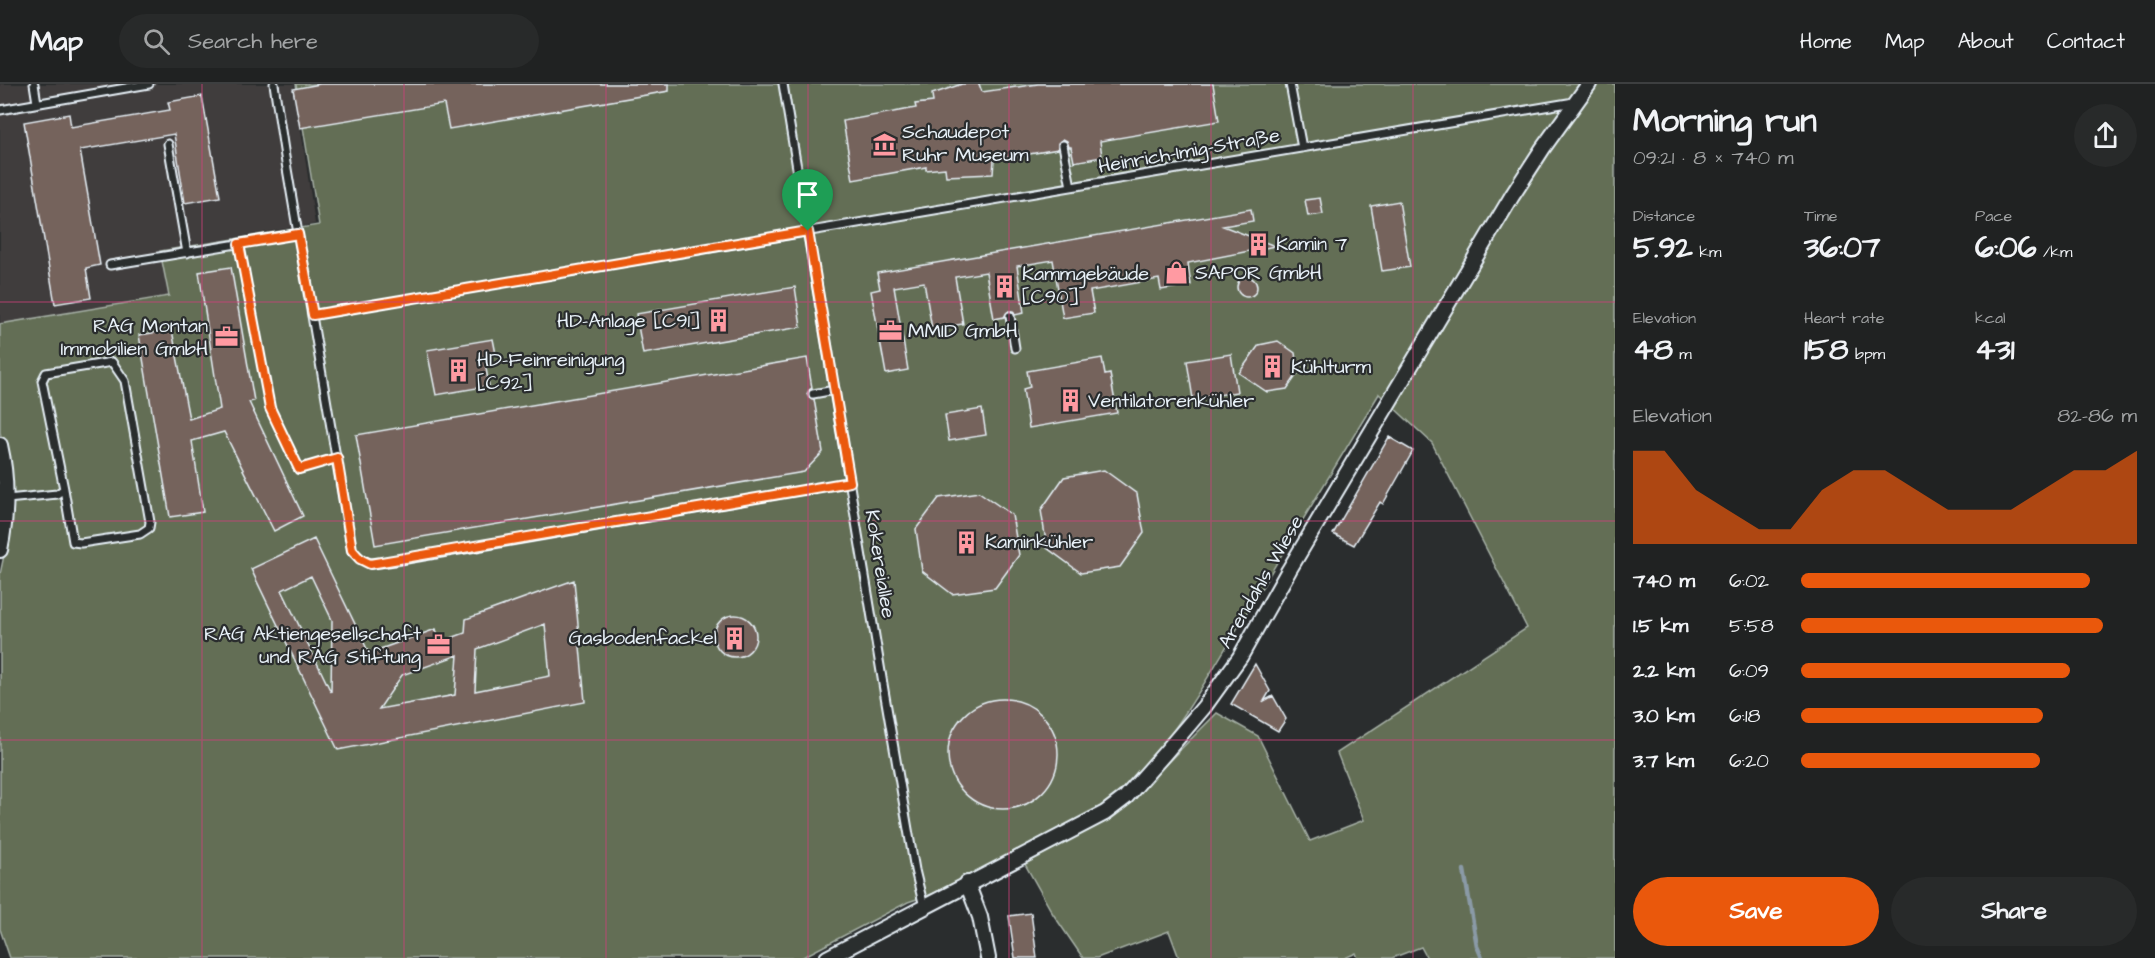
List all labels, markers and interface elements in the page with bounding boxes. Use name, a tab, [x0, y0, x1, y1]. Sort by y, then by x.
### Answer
search box	[119, 14, 539, 68]
text: Map	[30, 22, 83, 61]
icon: search	[140, 25, 173, 58]
text: Search here	[188, 26, 318, 57]
text: Home	[1800, 27, 1852, 56]
text: Map	[1885, 27, 1925, 56]
text: About	[1958, 27, 2014, 56]
text: Contact	[2047, 27, 2125, 56]
text: Morning run	[1633, 98, 1817, 144]
button: share	[2074, 104, 2137, 167]
place label: Schaudepot Ruhr Museum	[902, 118, 1029, 169]
street label: Heinrich-Imig-Straße	[1096, 121, 1282, 182]
museum icon: Schaudepot Ruhr Museum	[871, 131, 897, 157]
text: 09:21 · 8 × 740 m	[1633, 144, 1794, 172]
pin	[782, 169, 833, 231]
icon: arrive	[791, 178, 824, 211]
text: Distance	[1633, 205, 1695, 227]
text: Time	[1804, 205, 1838, 227]
text: Pace	[1975, 205, 2012, 227]
text: 5.92	[1633, 227, 1693, 269]
text: 36:07	[1804, 227, 1880, 269]
text: 6:06	[1975, 227, 2037, 269]
place label: Kamin 7	[1276, 230, 1347, 258]
building icon: Kamin 7	[1245, 231, 1271, 257]
text: km	[1693, 241, 1721, 263]
text: /km	[2037, 241, 2073, 263]
place label: SAPOR GmbH	[1195, 259, 1322, 287]
place label: Kammgebäude [C90]	[1022, 260, 1149, 311]
shop icon: SAPOR GmbH	[1164, 260, 1190, 286]
building icon: Kammgebäude [C90]	[991, 273, 1017, 299]
place label: HD-Anlage [C91]	[557, 307, 701, 336]
text: Elevation	[1633, 307, 1696, 329]
text: Heart rate	[1804, 307, 1884, 329]
text: kcal	[1975, 307, 2006, 329]
building icon: HD-Anlage [C91]	[706, 308, 732, 334]
place label: RAG Montan Immobilien GmbH	[61, 312, 208, 363]
place label: MMID GmbH	[908, 317, 1018, 345]
office icon: MMID GmbH	[877, 318, 903, 344]
office icon: RAG Montan Immobilien GmbH	[213, 324, 239, 350]
text: 48	[1633, 329, 1673, 371]
text: 158	[1804, 329, 1849, 371]
text: 431	[1975, 329, 2015, 371]
text: m	[1673, 343, 1692, 365]
text: bpm	[1849, 343, 1885, 365]
place label: HD-Feinreinigung [C92]	[477, 346, 625, 397]
place label: Kühlturm	[1291, 353, 1372, 381]
building icon: Kühlturm	[1260, 354, 1286, 380]
building icon: HD-Feinreinigung [C92]	[446, 358, 472, 384]
place label: Ventilatorenkühler	[1088, 387, 1254, 415]
building icon: Ventilatorenkühler	[1057, 388, 1083, 414]
text: Elevation	[1633, 402, 1712, 430]
text: 82–86 m	[2057, 402, 2137, 430]
street label: Kokereiallee	[858, 508, 902, 620]
street label: Arendahls Wiese	[1211, 510, 1311, 654]
place label: Kaminkühler	[985, 528, 1093, 556]
building icon: Kaminkühler	[954, 529, 980, 555]
text: 740 m	[1633, 567, 1695, 595]
text: 6:02	[1729, 567, 1769, 595]
text: 1.5 km	[1633, 612, 1688, 640]
text: 5:58	[1729, 612, 1774, 640]
place label: RAG Aktiengesellschaft und RAG Stiftung	[204, 620, 421, 672]
place label: Gasbodenfackel	[568, 624, 717, 652]
building icon: Gasbodenfackel	[722, 625, 748, 651]
office icon: RAG Aktiengesellschaft und RAG Stiftung	[426, 632, 452, 658]
text: 2.2 km	[1633, 657, 1695, 685]
text: 6:09	[1729, 657, 1769, 685]
text: 3.0 km	[1633, 702, 1694, 730]
text: 6:18	[1729, 702, 1760, 730]
text: 3.7 km	[1633, 747, 1694, 775]
text: 6:20	[1729, 747, 1769, 775]
button: Save	[1633, 877, 1879, 946]
button: Share	[1891, 877, 2137, 946]

